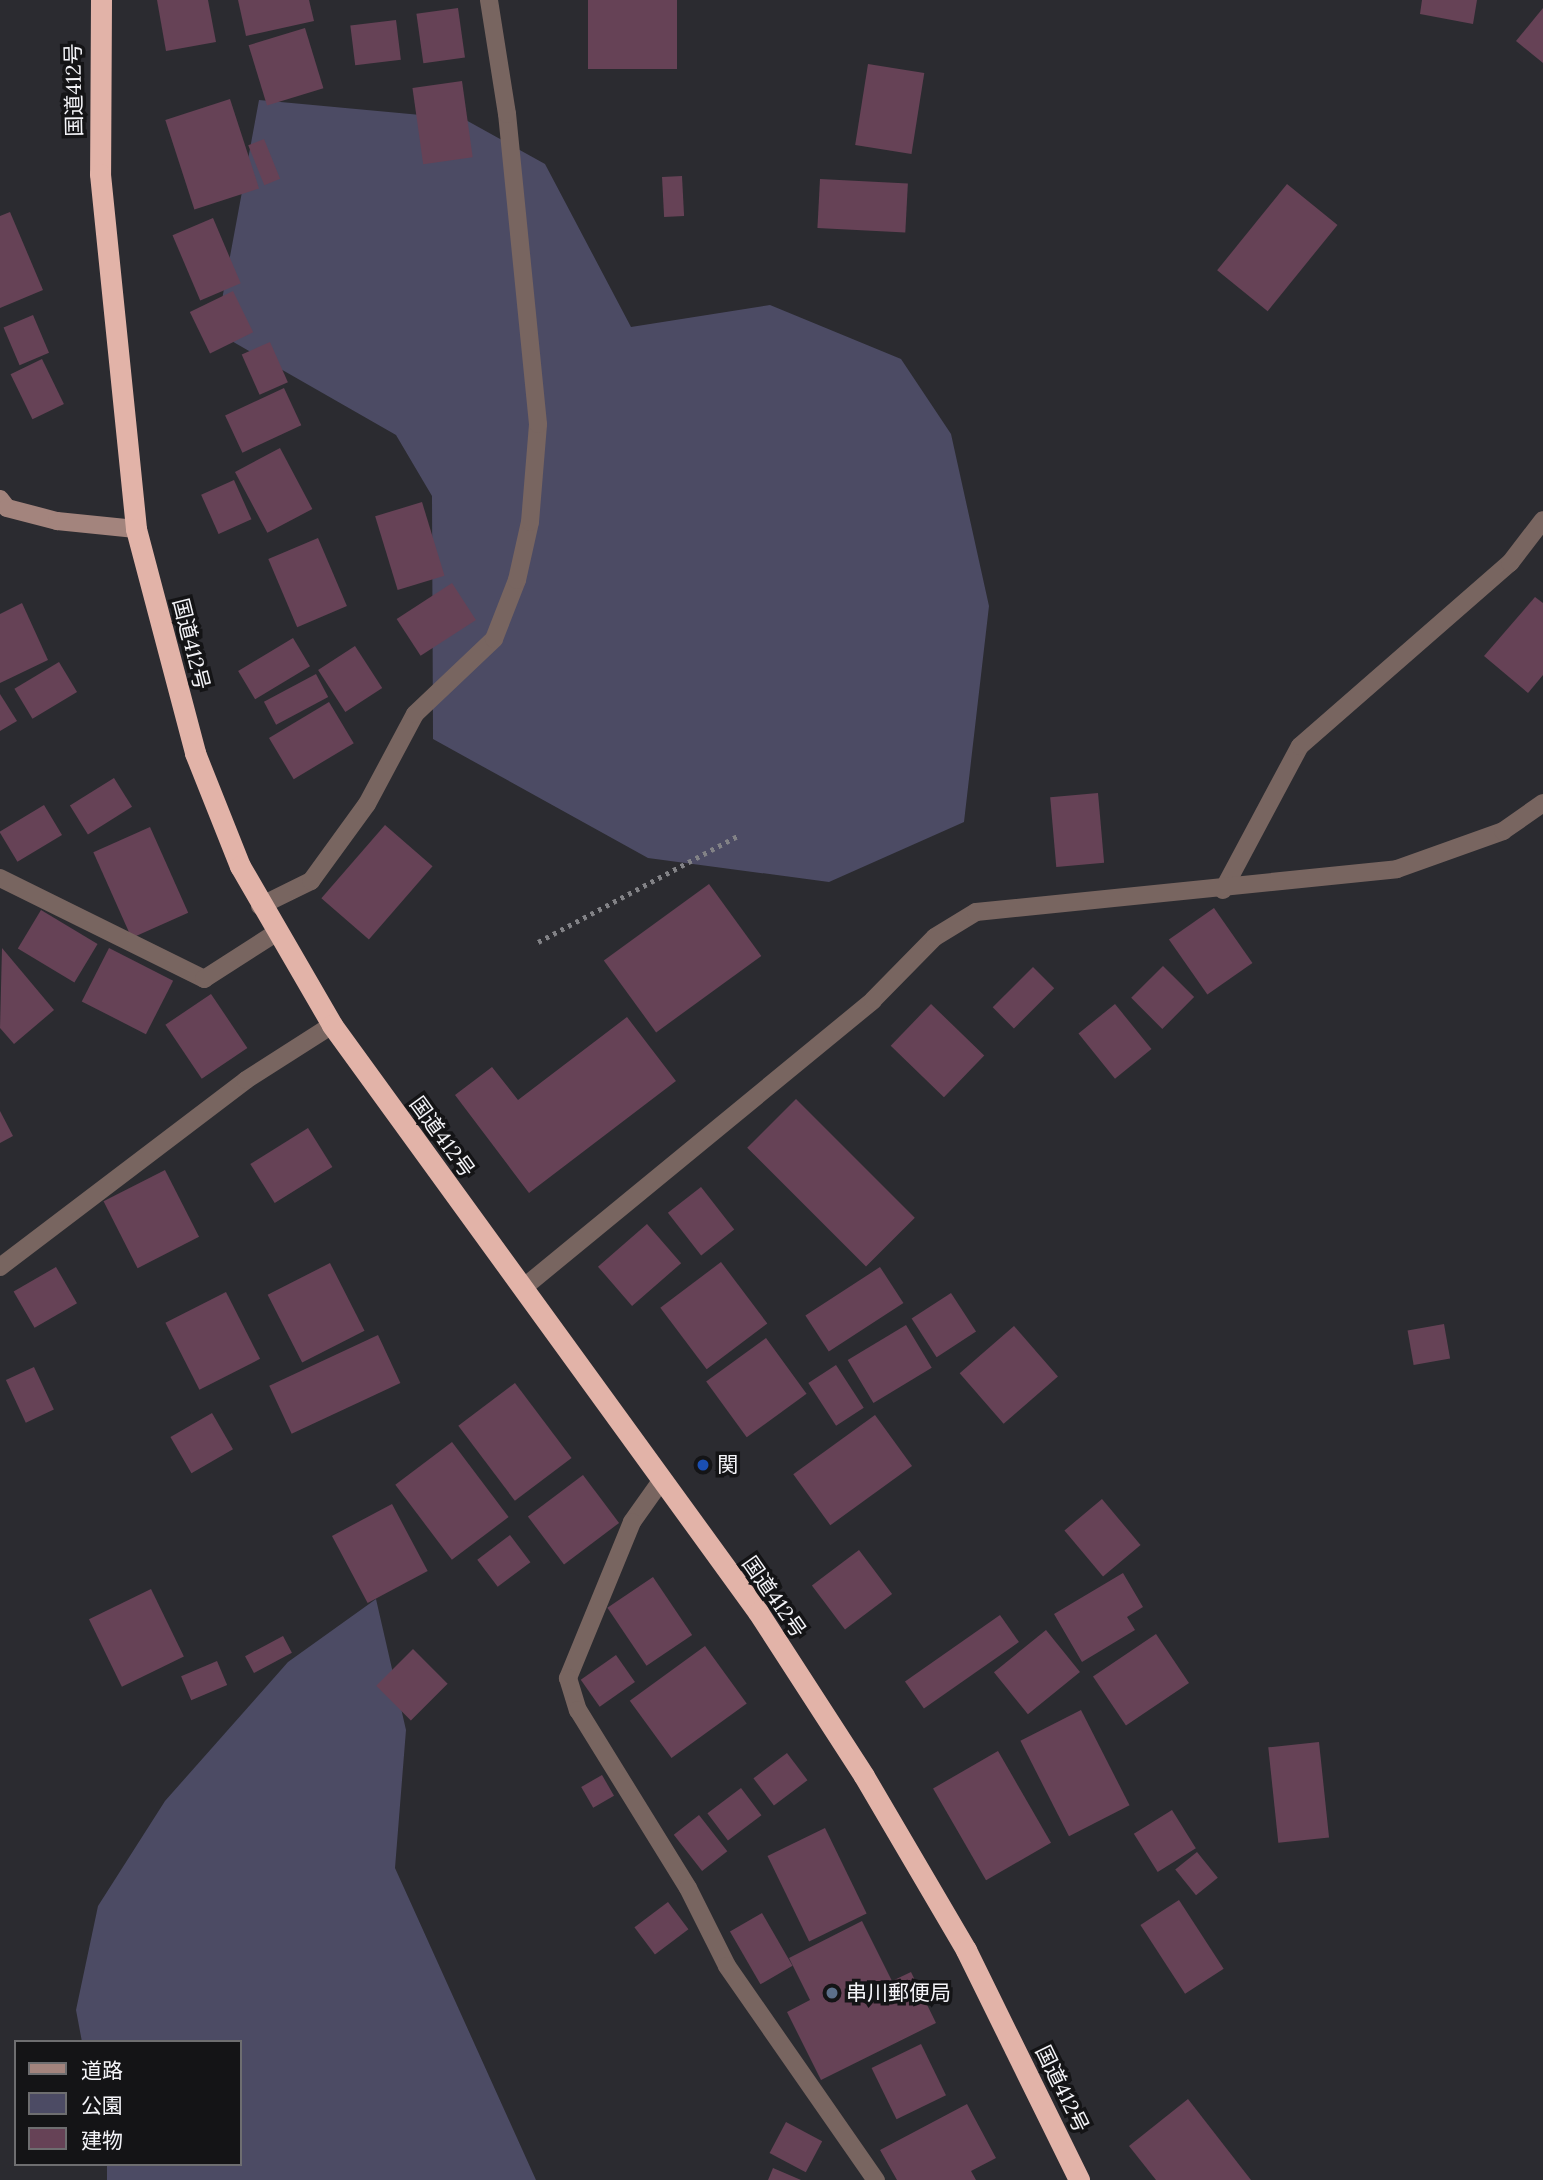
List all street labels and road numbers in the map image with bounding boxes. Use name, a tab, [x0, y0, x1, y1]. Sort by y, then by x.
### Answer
street label: 国道412号	[61, 43, 87, 137]
street label: 国道412号	[167, 596, 215, 692]
street label: 国道412号	[404, 1092, 480, 1182]
street label: 国道412号	[737, 1552, 811, 1642]
street label: 国道412号	[1030, 2042, 1094, 2136]

